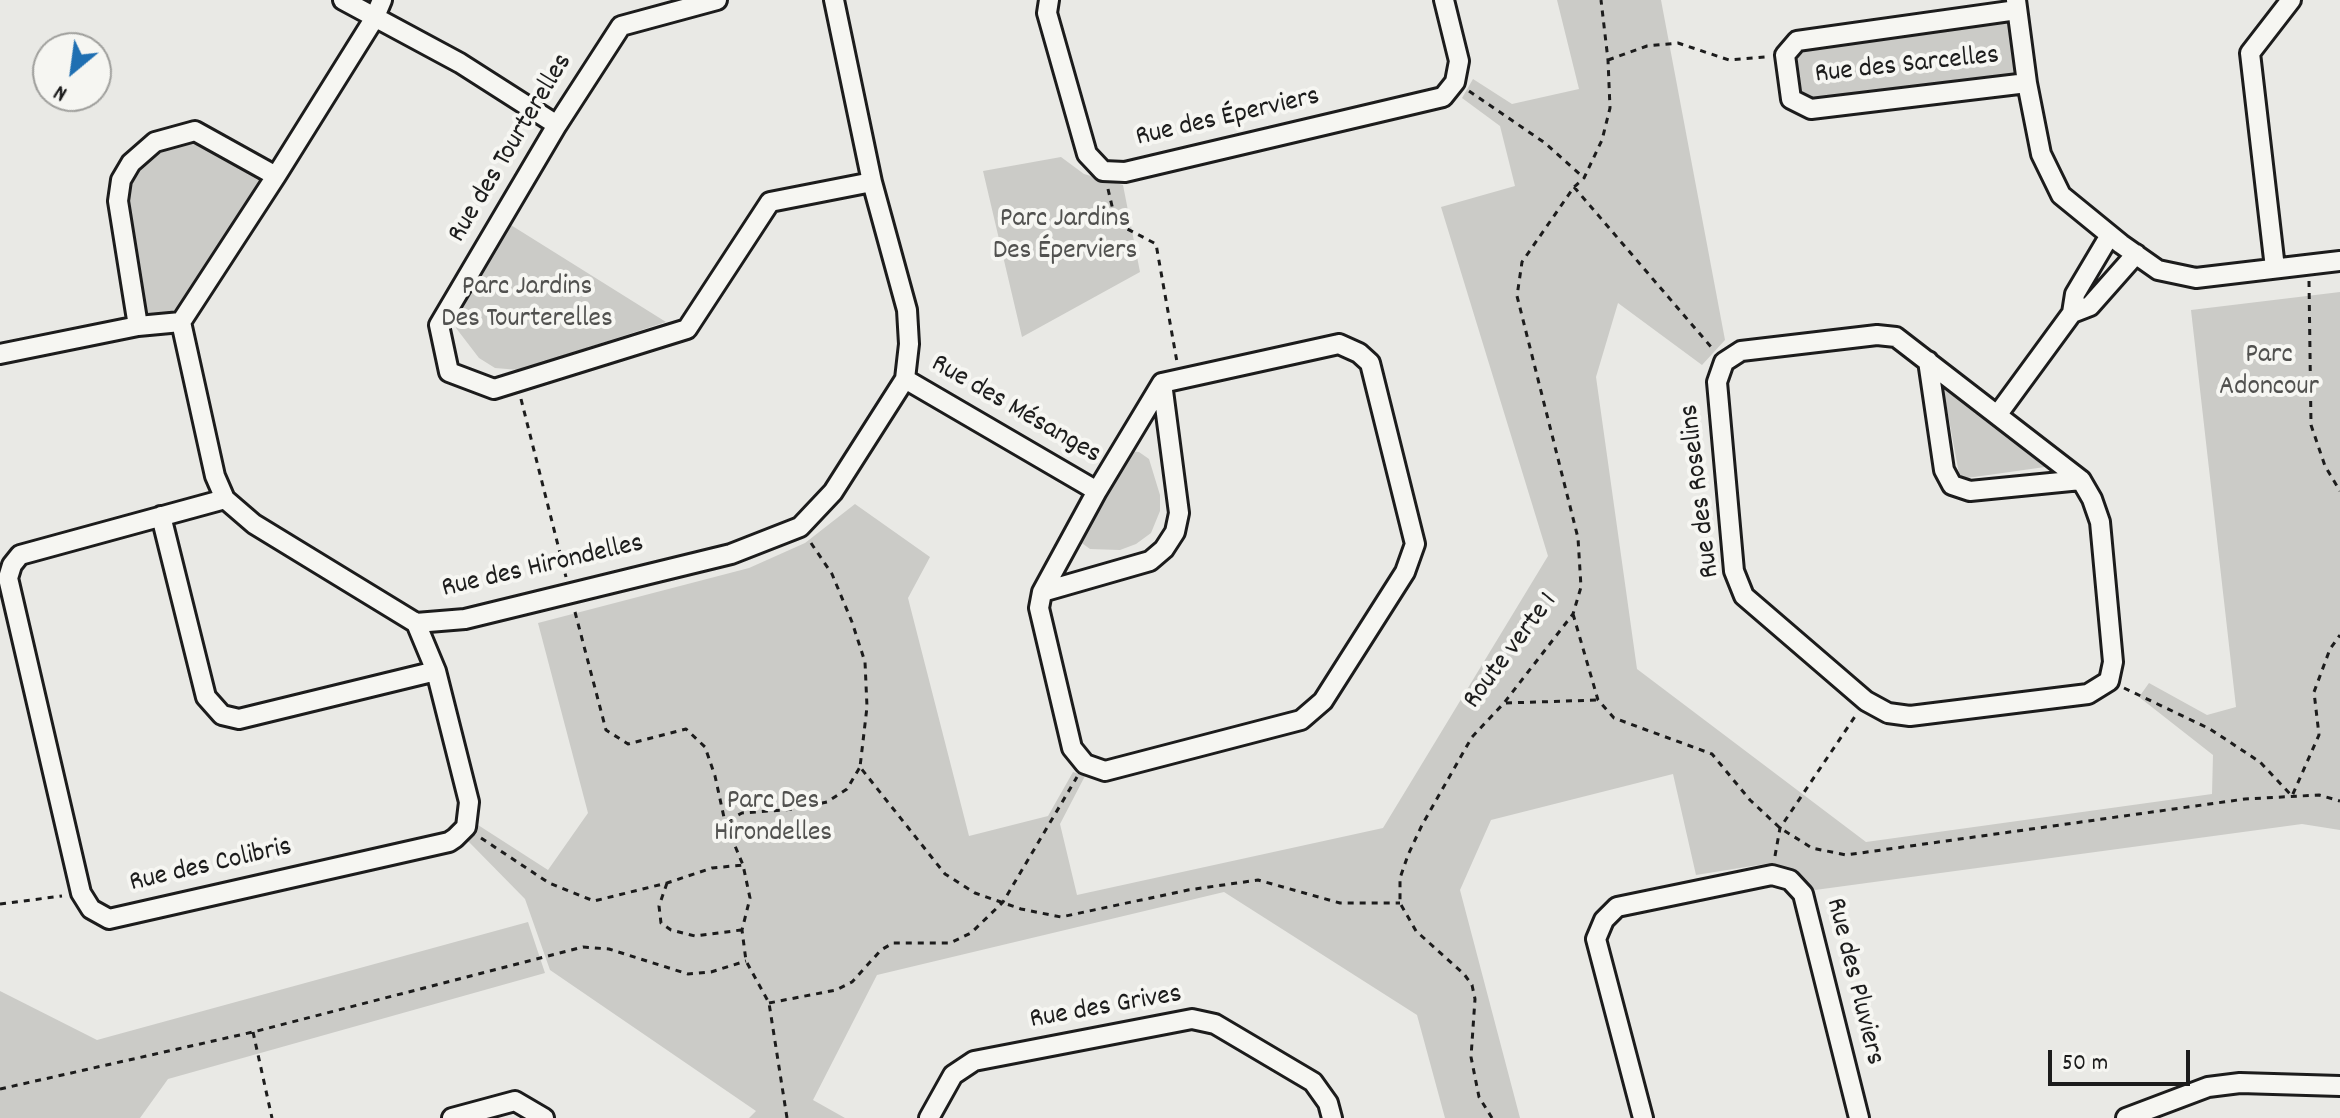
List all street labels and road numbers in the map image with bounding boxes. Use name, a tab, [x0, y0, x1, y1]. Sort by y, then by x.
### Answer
street label: Rue des Sarcelles	[1813, 41, 2001, 93]
street label: Rue des Tourterelles	[442, 48, 582, 250]
street label: Rue des Éperviers	[1133, 82, 1323, 156]
street label: Rue des Mésanges	[924, 349, 1106, 473]
street label: Rue des Roselins	[1675, 402, 1729, 580]
street label: Rue des Hirondelles	[439, 528, 647, 608]
street label: Route verte 1	[1457, 587, 1567, 717]
street label: Rue des Colibris	[127, 832, 295, 902]
street label: Rue des Pluviers	[1816, 895, 1890, 1069]
street label: Rue des Grives	[1027, 979, 1185, 1039]

